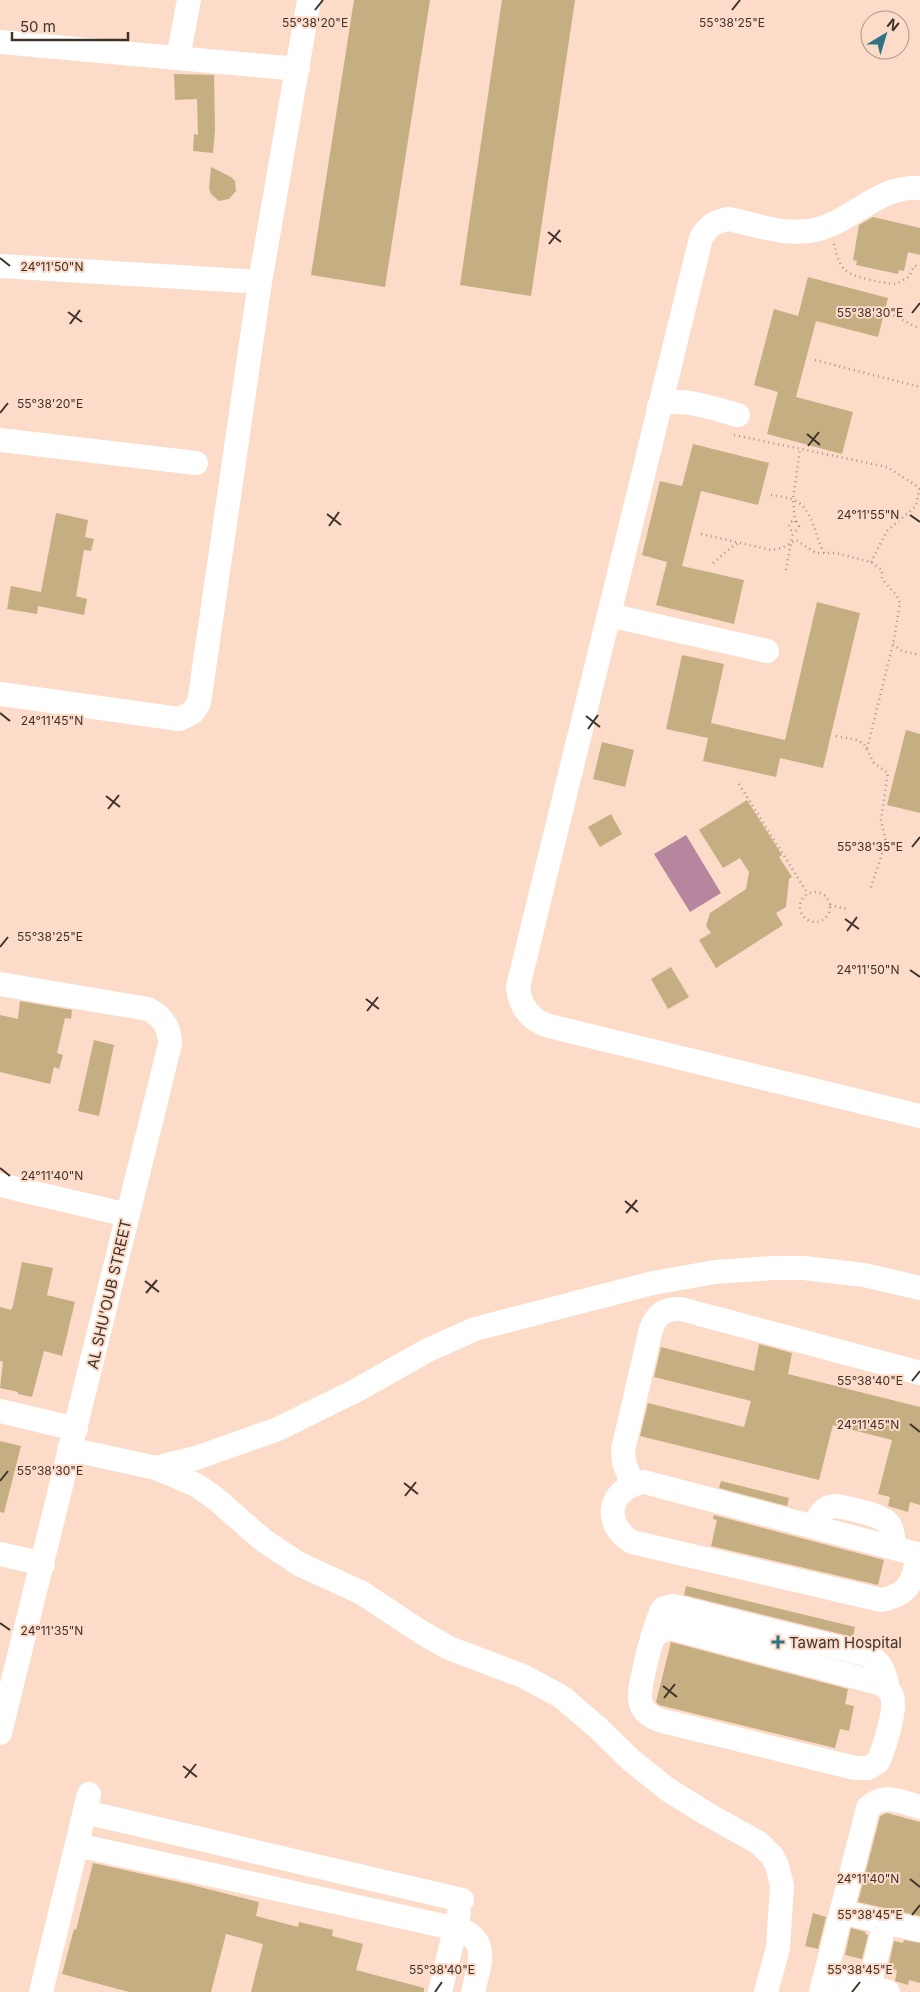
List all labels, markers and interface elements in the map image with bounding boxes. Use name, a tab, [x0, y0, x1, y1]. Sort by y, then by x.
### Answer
scale bar	[12, 10, 129, 42]
north arrow	[860, 10, 910, 60]
text: N	[884, 14, 903, 34]
text: 55°38'20"E	[282, 15, 348, 30]
text: 55°38'25"E	[699, 15, 765, 30]
text: 50 m	[20, 17, 56, 36]
text: 24°11'50"N	[21, 259, 83, 274]
text: 55°38'30"E	[837, 305, 903, 320]
text: 55°38'20"E	[17, 396, 83, 411]
text: 24°11'55"N	[837, 507, 899, 522]
text: 24°11'45"N	[21, 713, 83, 728]
text: 55°38'35"E	[837, 839, 903, 854]
text: 55°38'25"E	[17, 929, 83, 944]
text: 24°11'50"N	[837, 962, 899, 977]
text: 24°11'40"N	[21, 1168, 83, 1183]
street label: AL SHU'OUB STREET	[83, 1217, 135, 1371]
text: 55°38'40"E	[837, 1373, 903, 1388]
text: 24°11'45"N	[837, 1417, 899, 1432]
text: 55°38'30"E	[17, 1463, 83, 1478]
text: 24°11'35"N	[21, 1623, 83, 1638]
place label: Tawam Hospital	[789, 1633, 902, 1652]
marker: Tawam Hospital	[771, 1635, 785, 1649]
text: 24°11'40"N	[837, 1871, 899, 1886]
text: 55°38'45"E	[837, 1907, 903, 1922]
text: 55°38'40"E	[409, 1962, 475, 1977]
text: 55°38'45"E	[827, 1962, 893, 1977]

